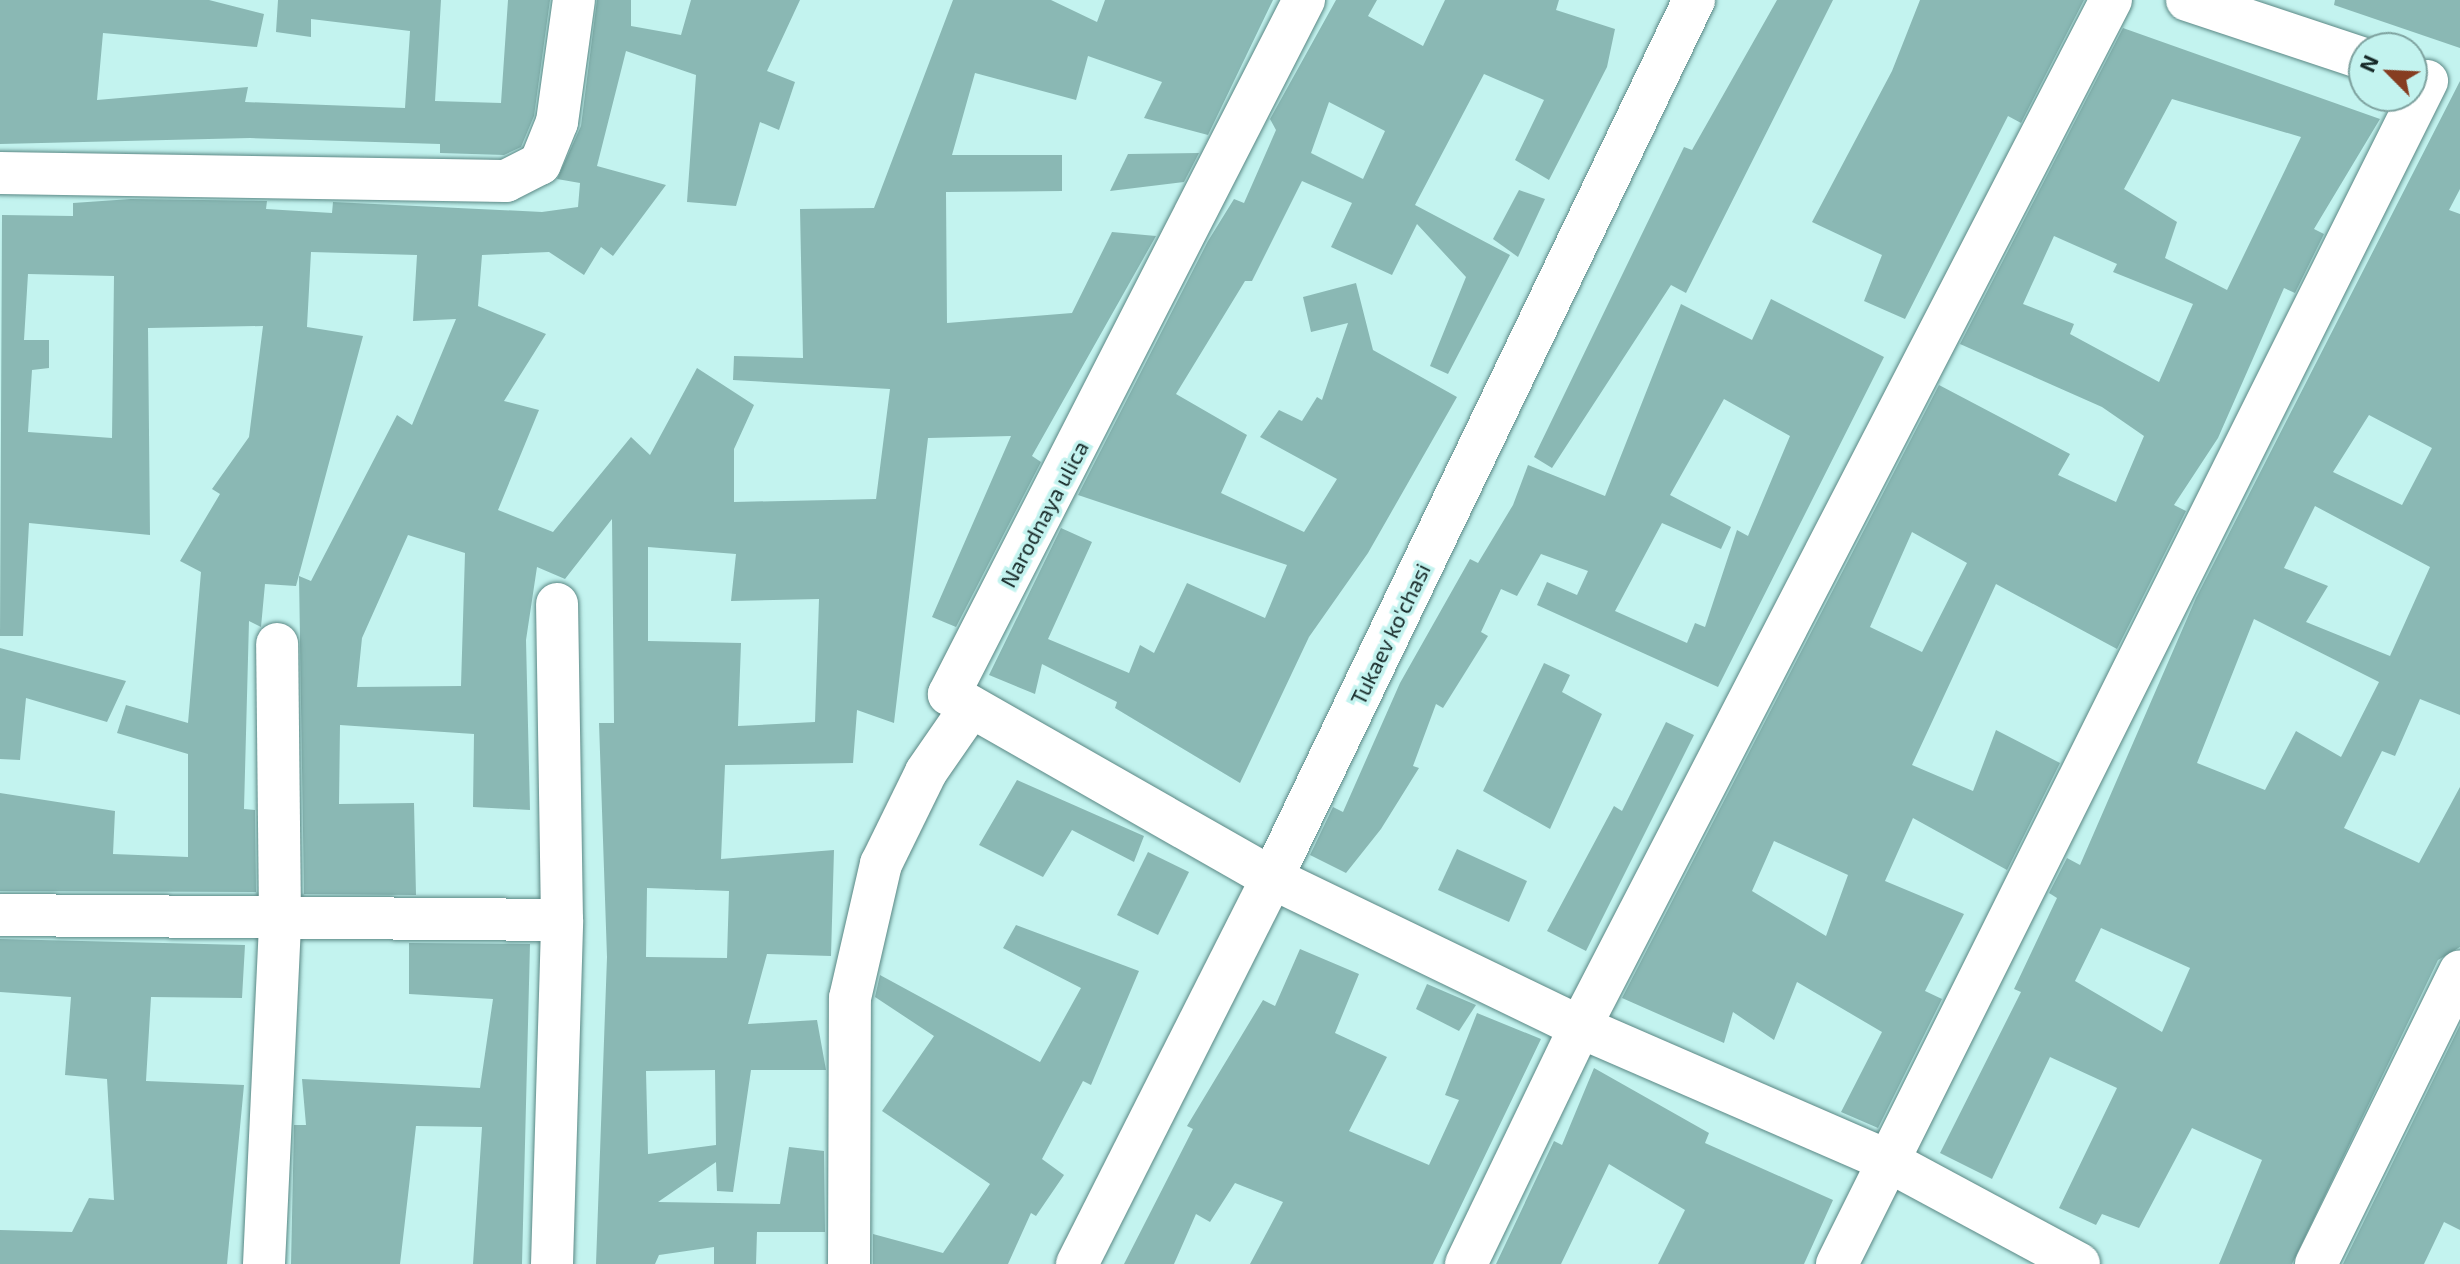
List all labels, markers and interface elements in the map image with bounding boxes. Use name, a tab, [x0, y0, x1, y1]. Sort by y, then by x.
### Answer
north arrow	[2348, 32, 2428, 112]
text: N	[2353, 51, 2383, 76]
street label: Narodnaya ulica	[994, 436, 1094, 592]
street label: Tukaev ko'chasi	[1344, 559, 1436, 709]

